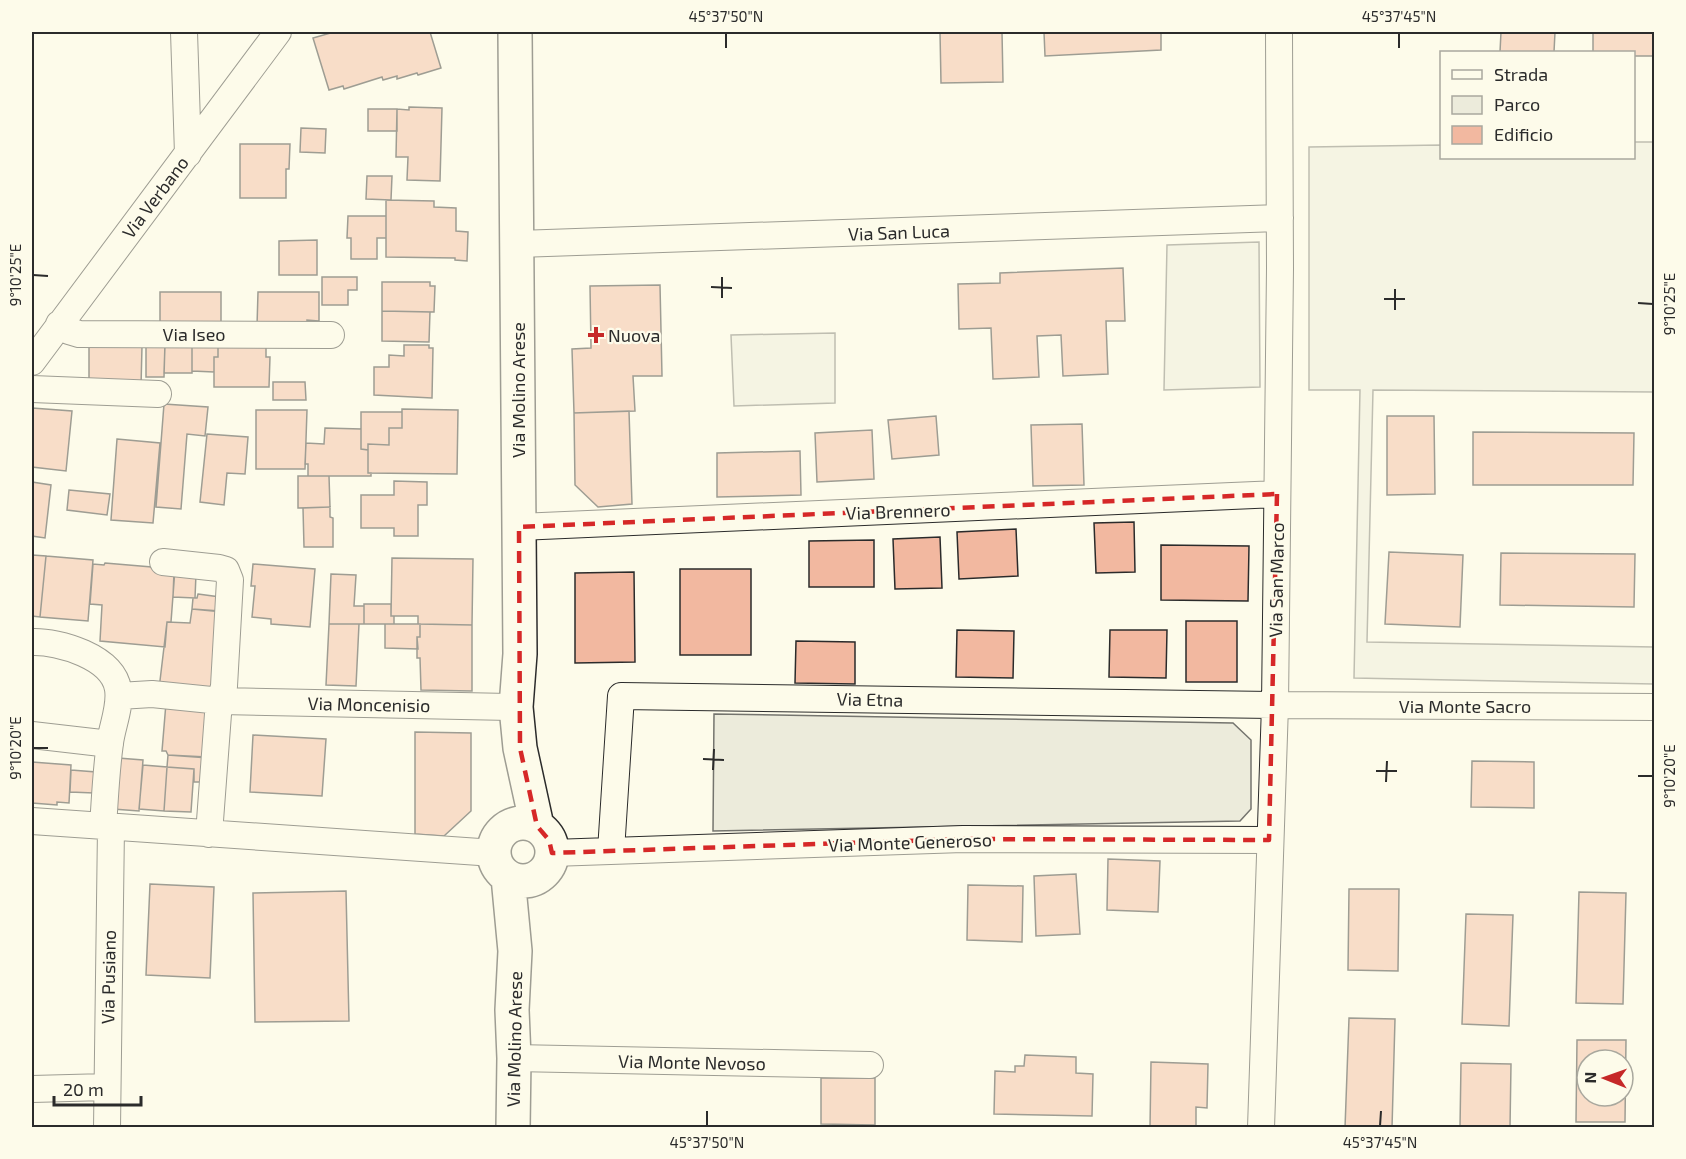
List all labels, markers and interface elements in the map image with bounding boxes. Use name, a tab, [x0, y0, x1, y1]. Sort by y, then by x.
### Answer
text: 45°37'50"N	[689, 7, 763, 25]
text: 45°37'45"N	[1362, 7, 1436, 25]
legend	[1440, 51, 1635, 159]
text: Strada	[1494, 63, 1548, 85]
text: Parco	[1494, 93, 1540, 115]
text: Edificio	[1494, 123, 1553, 145]
street label: Via Verbano	[117, 152, 193, 242]
street label: Via San Luca	[848, 219, 950, 245]
text: 9°10'25"E	[6, 244, 24, 306]
text: 9°10'25"E	[1660, 273, 1678, 335]
street label: Via Molino Arese	[507, 322, 529, 458]
street label: Via Iseo	[162, 323, 226, 345]
place label: Nuova	[608, 324, 660, 346]
marker: Nuova	[589, 328, 603, 342]
street label: Via Brennero	[845, 498, 951, 524]
street label: Via San Marco	[1264, 522, 1288, 638]
street label: Via Etna	[837, 687, 903, 711]
street label: Via Moncenisio	[307, 692, 431, 716]
street label: Via Monte Sacro	[1399, 695, 1531, 717]
text: 9°10'20"E	[6, 716, 24, 780]
text: 9°10'20"E	[1660, 744, 1678, 808]
street label: Via Monte Generoso	[828, 828, 992, 856]
street label: Via Pusiano	[96, 930, 120, 1024]
street label: Via Molino Arese	[502, 971, 526, 1107]
north arrow	[1575, 1048, 1635, 1108]
street label: Via Monte Nevoso	[618, 1050, 766, 1074]
scale bar	[54, 1069, 141, 1107]
text: N	[1580, 1072, 1599, 1084]
text: 20 m	[63, 1078, 104, 1100]
text: 45°37'50"N	[670, 1133, 744, 1151]
text: 45°37'45"N	[1343, 1133, 1417, 1151]

